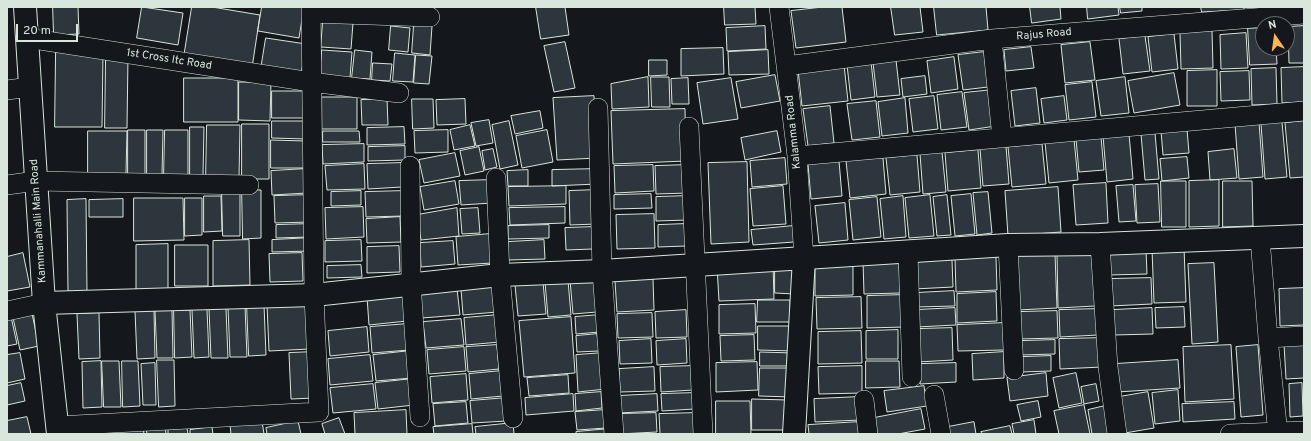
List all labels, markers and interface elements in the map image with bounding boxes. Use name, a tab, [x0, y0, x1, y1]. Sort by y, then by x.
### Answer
scale bar	[18, 16, 80, 42]
north arrow	[1255, 16, 1295, 56]
text: N	[1267, 18, 1278, 33]
text: 20 m	[23, 23, 51, 39]
street label: Rajus Road	[1016, 26, 1072, 44]
street label: 1st Cross Itc Road	[125, 47, 213, 73]
street label: Kalamma Road	[784, 94, 804, 170]
street label: Kammanahalli Main Road	[28, 159, 50, 283]

